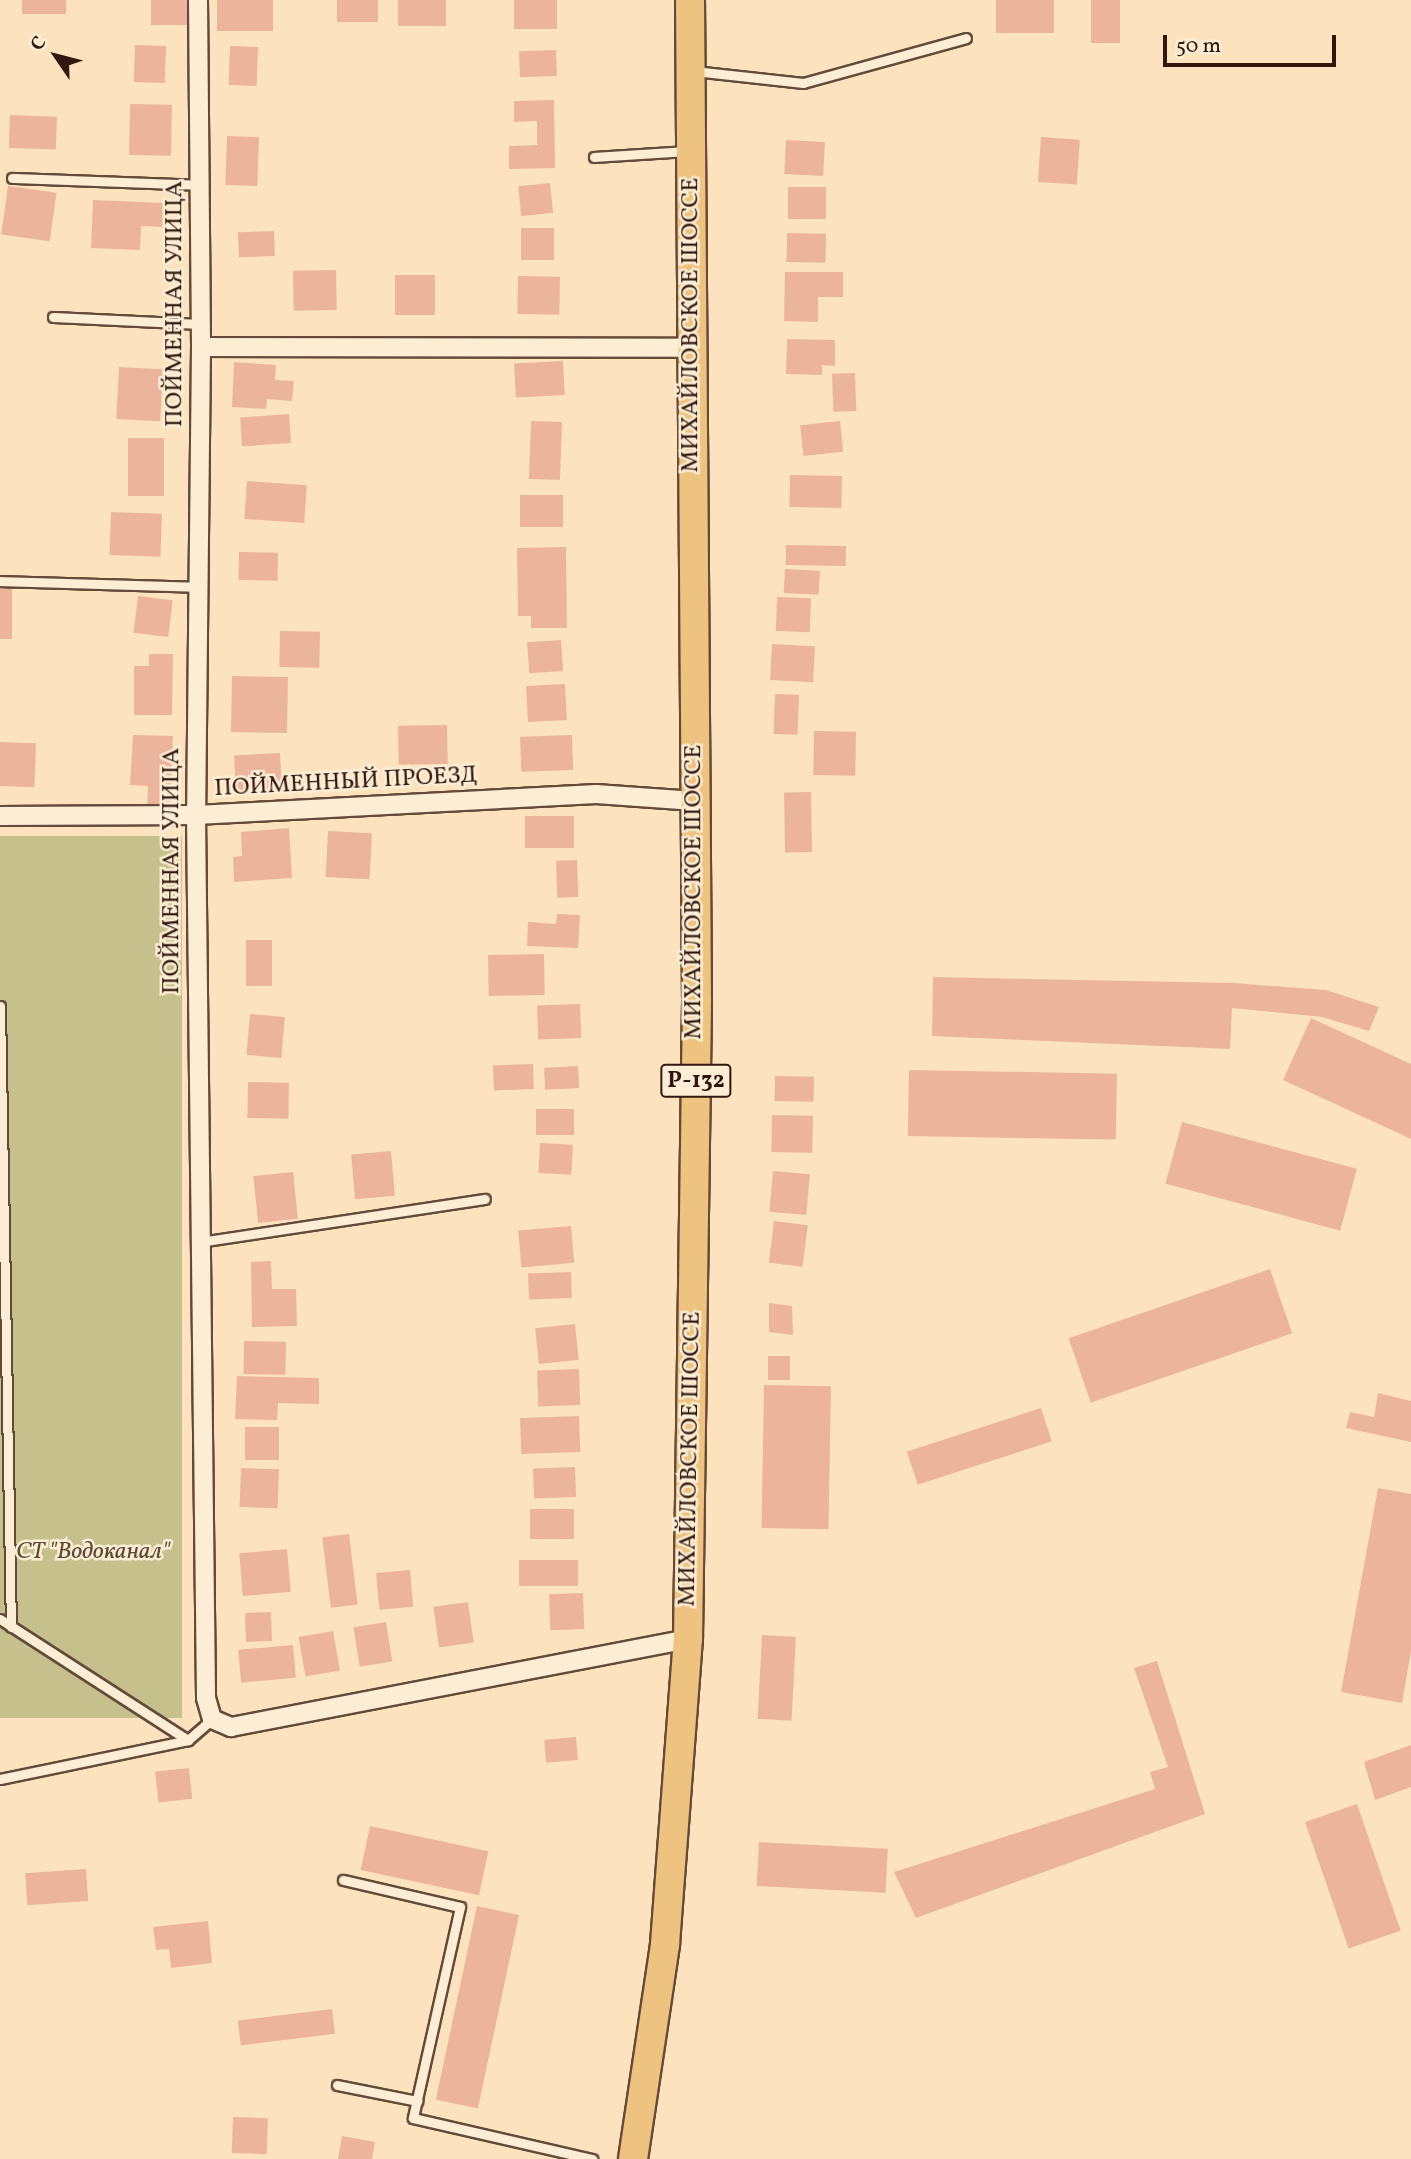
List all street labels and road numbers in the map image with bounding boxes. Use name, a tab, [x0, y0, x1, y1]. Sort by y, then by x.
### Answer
street label: МИХАЙЛОВСКОЕ ШОССЕ	[678, 177, 706, 473]
street label: ПОЙМЕННАЯ УЛИЦА	[162, 181, 190, 427]
street label: МИХАЙЛОВСКОЕ ШОССЕ	[681, 744, 709, 1040]
street label: ПОЙМЕННАЯ УЛИЦА	[159, 748, 187, 994]
street label: ПОЙМЕННЫЙ ПРОЕЗД	[214, 762, 478, 804]
road number: Р-132	[659, 1062, 733, 1100]
street label: МИХАЙЛОВСКОЕ ШОССЕ	[674, 1311, 708, 1607]

